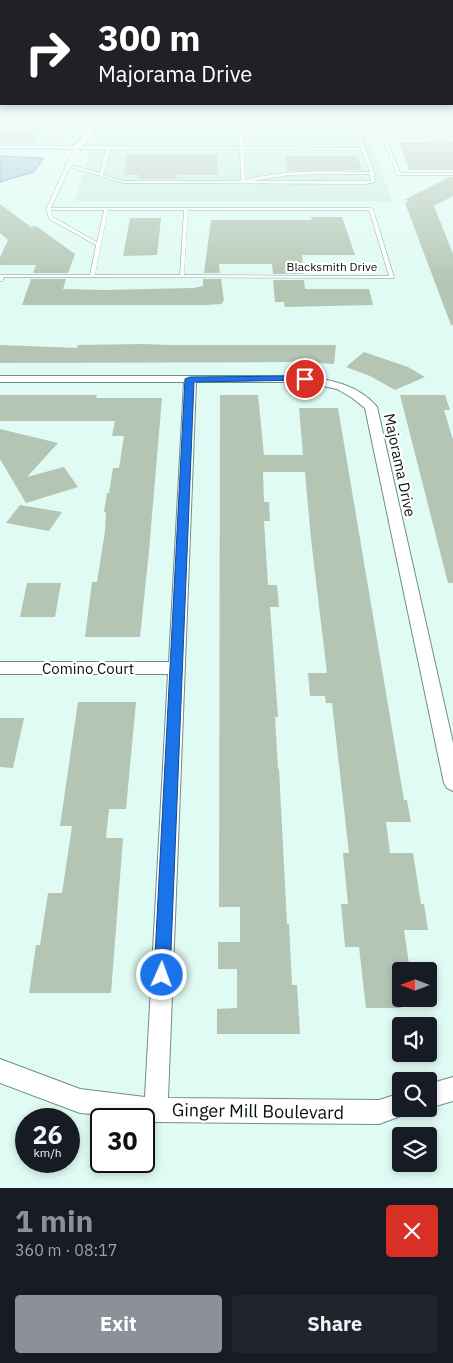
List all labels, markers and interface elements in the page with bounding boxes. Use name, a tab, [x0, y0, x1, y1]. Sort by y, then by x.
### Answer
text: 300 m	[98, 15, 201, 61]
icon: right	[15, 20, 80, 85]
text: Majorama Drive	[98, 59, 252, 88]
street label: Blacksmith Drive	[287, 259, 378, 274]
pin	[284, 358, 326, 400]
icon: arrive	[291, 365, 319, 393]
street label: Majorama Drive	[380, 412, 420, 518]
street label: Comino Court	[42, 659, 134, 678]
position arrow	[135, 948, 187, 1000]
north arrow	[392, 962, 438, 1008]
map controls	[392, 962, 437, 1172]
button: sound	[392, 1017, 437, 1062]
button: search	[392, 1072, 437, 1117]
street label: Ginger Mill Boulevard	[172, 1098, 344, 1124]
speed limit sign: 30	[90, 1108, 155, 1173]
text: 26	[32, 1118, 63, 1151]
button: layers	[392, 1127, 437, 1172]
text: km/h	[33, 1145, 62, 1160]
text: 1 min	[15, 1201, 93, 1240]
button: close	[386, 1205, 438, 1257]
text: 360 m · 08:17	[15, 1240, 117, 1260]
button: Exit	[15, 1295, 222, 1353]
button: Share	[232, 1295, 438, 1353]

